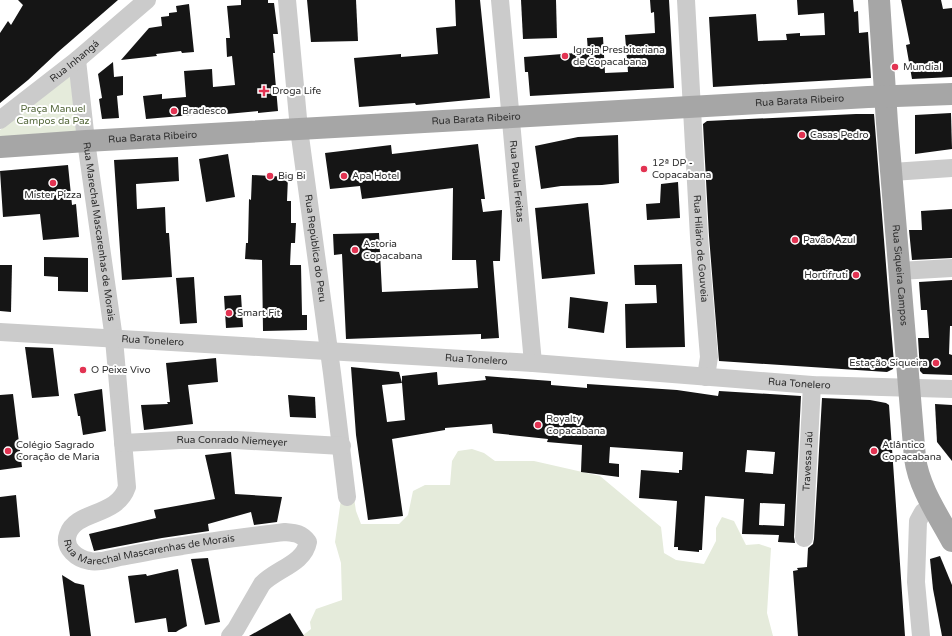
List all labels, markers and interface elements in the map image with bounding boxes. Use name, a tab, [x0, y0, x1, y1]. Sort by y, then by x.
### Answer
street label: Rua Inhangá	[48, 38, 102, 85]
place label: Igreja Presbiteriana de Copacabana	[573, 44, 665, 68]
marker: Igreja Presbiteriana de Copacabana	[560, 51, 570, 61]
place label: Mundial	[903, 61, 942, 73]
marker: Mundial	[890, 62, 900, 72]
place label: Droga Life	[272, 85, 321, 97]
marker: Droga Life	[259, 86, 269, 96]
street label: Rua Barata Ribeiro	[755, 92, 845, 109]
park label: Praça Manuel Campos da Paz	[16, 103, 90, 127]
place label: Bradesco	[182, 105, 226, 117]
marker: Bradesco	[169, 106, 179, 116]
street label: Rua Barata Ribeiro	[431, 111, 521, 128]
street label: Rua Barata Ribeiro	[108, 129, 198, 146]
place label: Casas Pedro	[810, 129, 869, 141]
marker: Casas Pedro	[797, 130, 807, 140]
street label: Rua Paula Freitas	[507, 140, 526, 223]
street label: Rua Marechal Mascarenhas de Morais	[80, 141, 117, 322]
place label: 12ª DP - Copacabana	[652, 157, 711, 181]
marker: 12ª DP - Copacabana	[639, 164, 649, 174]
place label: Big Bi	[278, 170, 306, 182]
place label: Apa Hotel	[352, 170, 399, 182]
marker: Big Bi	[265, 171, 275, 181]
marker: Apa Hotel	[339, 171, 349, 181]
marker: Mister Pizza	[48, 178, 58, 188]
place label: Mister Pizza	[24, 189, 82, 201]
street label: Rua República do Peru	[302, 194, 328, 303]
street label: Rua Hilário de Gouveia	[691, 194, 710, 303]
street label: Rua Siqueira Campos	[890, 224, 910, 327]
place label: Pavão Azul	[803, 234, 856, 246]
marker: Pavão Azul	[790, 235, 800, 245]
place label: Astoria Copacabana	[363, 238, 422, 262]
marker: Astoria Copacabana	[350, 245, 360, 255]
place label: Hortifruti	[804, 269, 848, 281]
marker: Hortifruti	[851, 270, 861, 280]
place label: Smart Fit	[237, 307, 281, 319]
marker: Smart Fit	[224, 308, 234, 318]
street label: Rua Tonelero	[121, 333, 184, 349]
street label: Rua Tonelero	[445, 352, 508, 368]
place label: Estação Siqueira	[849, 357, 928, 369]
marker: Estação Siqueira	[931, 358, 941, 368]
place label: O Peixe Vivo	[91, 364, 151, 376]
marker: O Peixe Vivo	[78, 365, 88, 375]
street label: Rua Tonelero	[768, 376, 831, 392]
place label: Royalty Copacabana	[546, 413, 605, 437]
marker: Royalty Copacabana	[533, 420, 543, 430]
street label: Travessa Jaú	[800, 431, 816, 491]
street label: Rua Conrado Niemeyer	[177, 434, 288, 449]
place label: Colégio Sagrado Coração de Maria	[16, 439, 100, 463]
place label: Atlântico Copacabana	[882, 439, 941, 463]
marker: Colégio Sagrado Coração de Maria	[3, 446, 13, 456]
marker: Atlântico Copacabana	[869, 446, 879, 456]
street label: Rua Marechal Mascarenhas de Morais	[64, 528, 244, 544]
text: Rua Marechal Mascarenhas de Morais	[61, 532, 236, 568]

